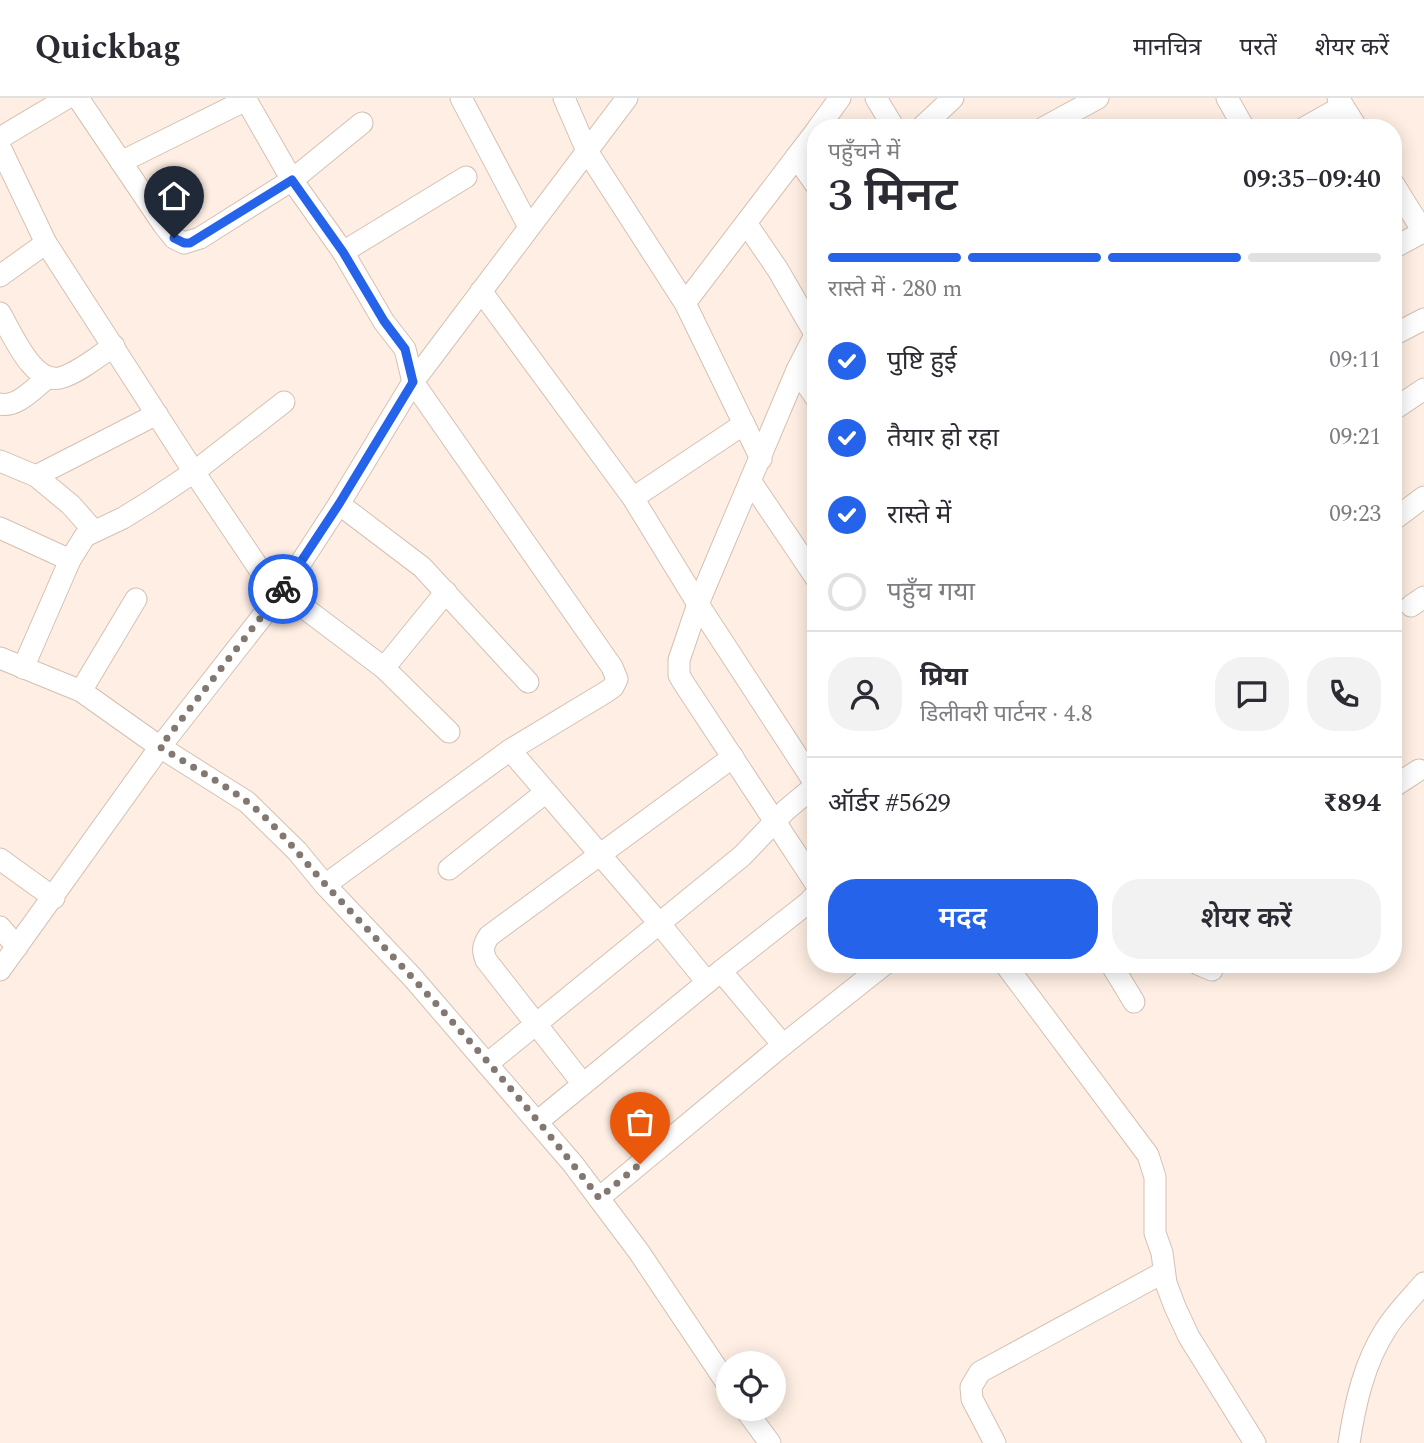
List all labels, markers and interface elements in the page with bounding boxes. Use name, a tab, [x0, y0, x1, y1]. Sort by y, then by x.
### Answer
text: Quickbag	[35, 23, 181, 73]
text: मानचित्र	[1133, 30, 1202, 66]
text: परतें	[1240, 30, 1277, 66]
text: शेयर करें	[1315, 30, 1389, 66]
text: पहुँचने में	[828, 135, 900, 170]
text: 09:35–09:40	[1243, 159, 1381, 199]
text: 3 मिनट	[828, 161, 958, 231]
pin	[144, 166, 204, 238]
icon: home	[155, 177, 193, 215]
text: रास्ते में · 280 m	[828, 272, 962, 307]
text: पुष्टि हुई	[887, 341, 957, 381]
icon: check	[828, 342, 866, 380]
text: 09:11	[1329, 343, 1381, 378]
text: तैयार हो रहा	[887, 418, 999, 458]
icon: check	[828, 419, 866, 457]
text: 09:21	[1329, 420, 1381, 455]
text: रास्ते में	[887, 495, 951, 535]
icon: check	[828, 496, 866, 534]
text: 09:23	[1329, 497, 1381, 532]
courier	[248, 554, 318, 624]
icon: bike	[264, 570, 302, 608]
text: पहुँच गया	[887, 572, 975, 612]
button: person	[828, 657, 902, 731]
text: प्रिया	[920, 657, 968, 697]
button: chat	[1215, 657, 1289, 731]
button: phone	[1307, 657, 1381, 731]
text: डिलीवरी पार्टनर · 4.8	[920, 697, 1093, 732]
text: ऑर्डर #5629	[828, 783, 951, 823]
text: ₹894	[1323, 783, 1381, 823]
button: मदद	[828, 879, 1098, 959]
button: शेयर करें	[1112, 879, 1381, 959]
pin	[610, 1092, 670, 1164]
icon: bag	[621, 1103, 659, 1141]
map controls	[716, 1351, 786, 1421]
button: locate	[716, 1351, 786, 1421]

